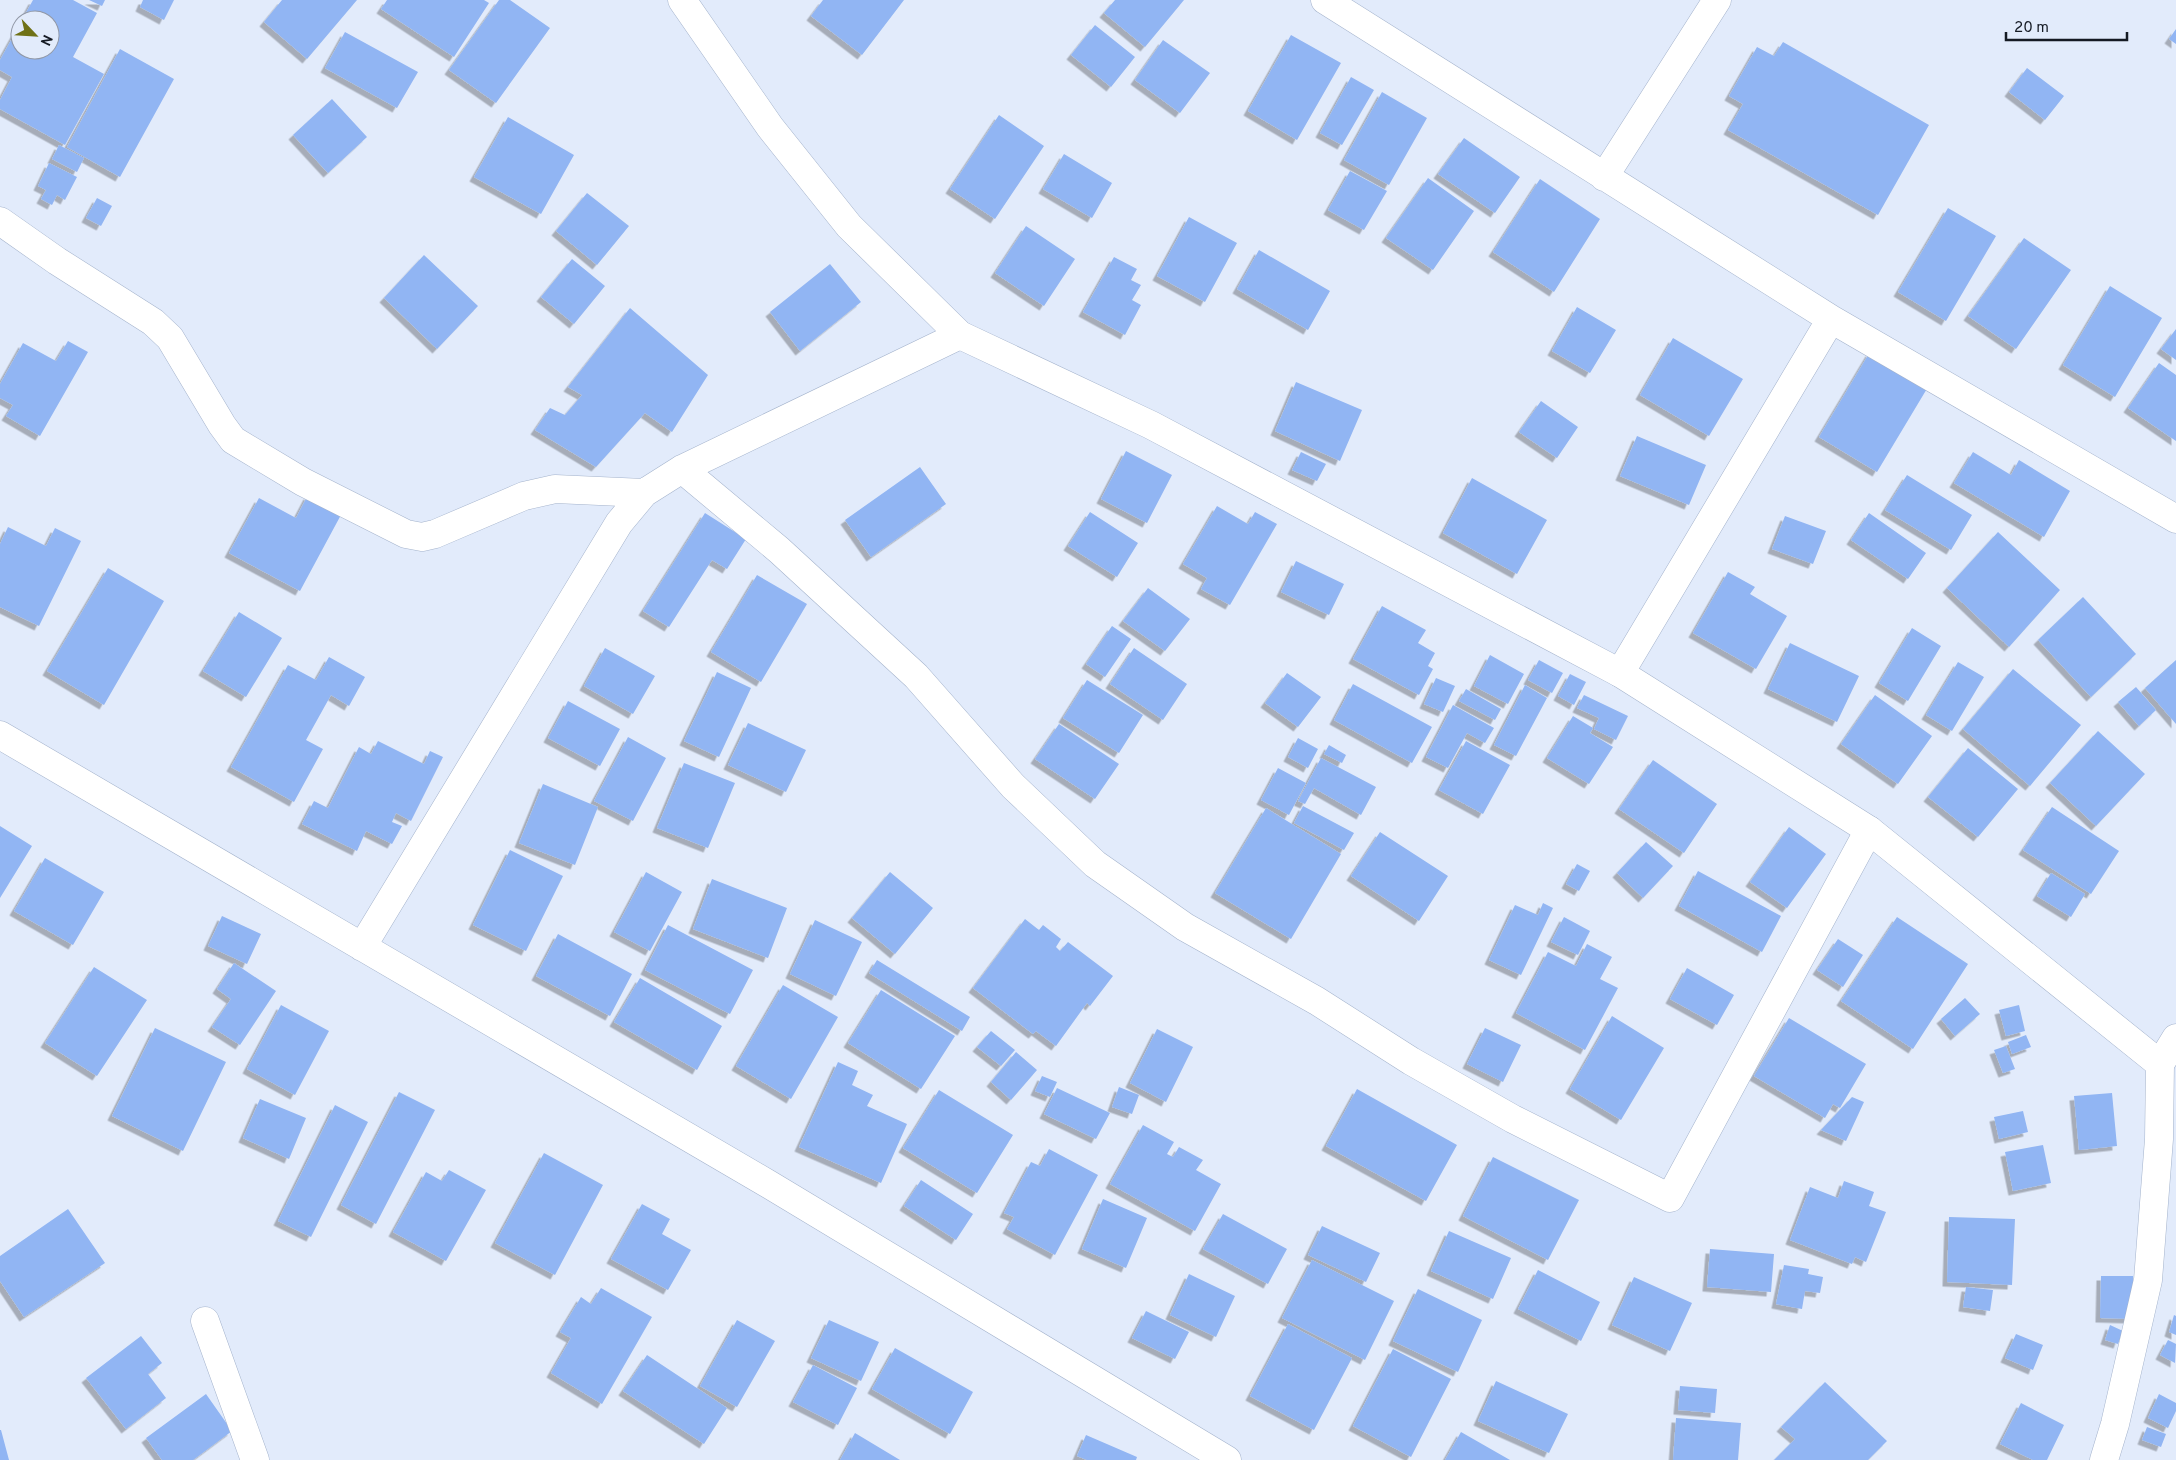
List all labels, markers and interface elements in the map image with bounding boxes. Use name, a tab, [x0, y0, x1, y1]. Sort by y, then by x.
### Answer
north arrow	[10, 10, 60, 60]
scale bar	[2006, 10, 2127, 42]
text: 20 m	[2014, 19, 2049, 38]
text: N	[36, 32, 55, 48]

